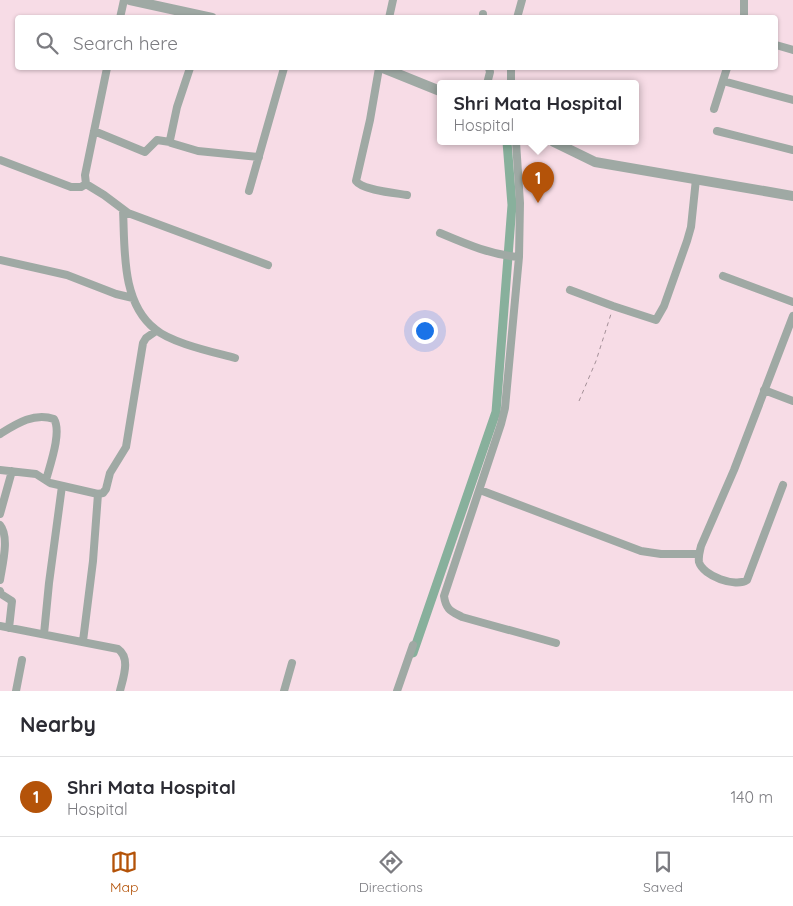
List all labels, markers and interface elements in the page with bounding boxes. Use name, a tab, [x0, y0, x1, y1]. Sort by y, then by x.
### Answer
search box	[15, 15, 778, 70]
icon: search	[33, 29, 61, 57]
text: Search here	[73, 31, 178, 55]
popup	[437, 80, 639, 145]
text: Shri Mata Hospital	[454, 91, 622, 115]
text: Hospital	[454, 115, 514, 135]
pin: 1	[522, 162, 554, 203]
your location	[412, 318, 438, 344]
text: Nearby	[20, 711, 96, 737]
text: Shri Mata Hospital	[67, 775, 236, 799]
text: 1	[33, 787, 39, 807]
text: 140 m	[730, 787, 773, 807]
text: Hospital	[67, 799, 128, 819]
tab: Map	[110, 848, 139, 896]
tab: Directions	[359, 848, 423, 896]
tab: Saved	[643, 848, 683, 896]

